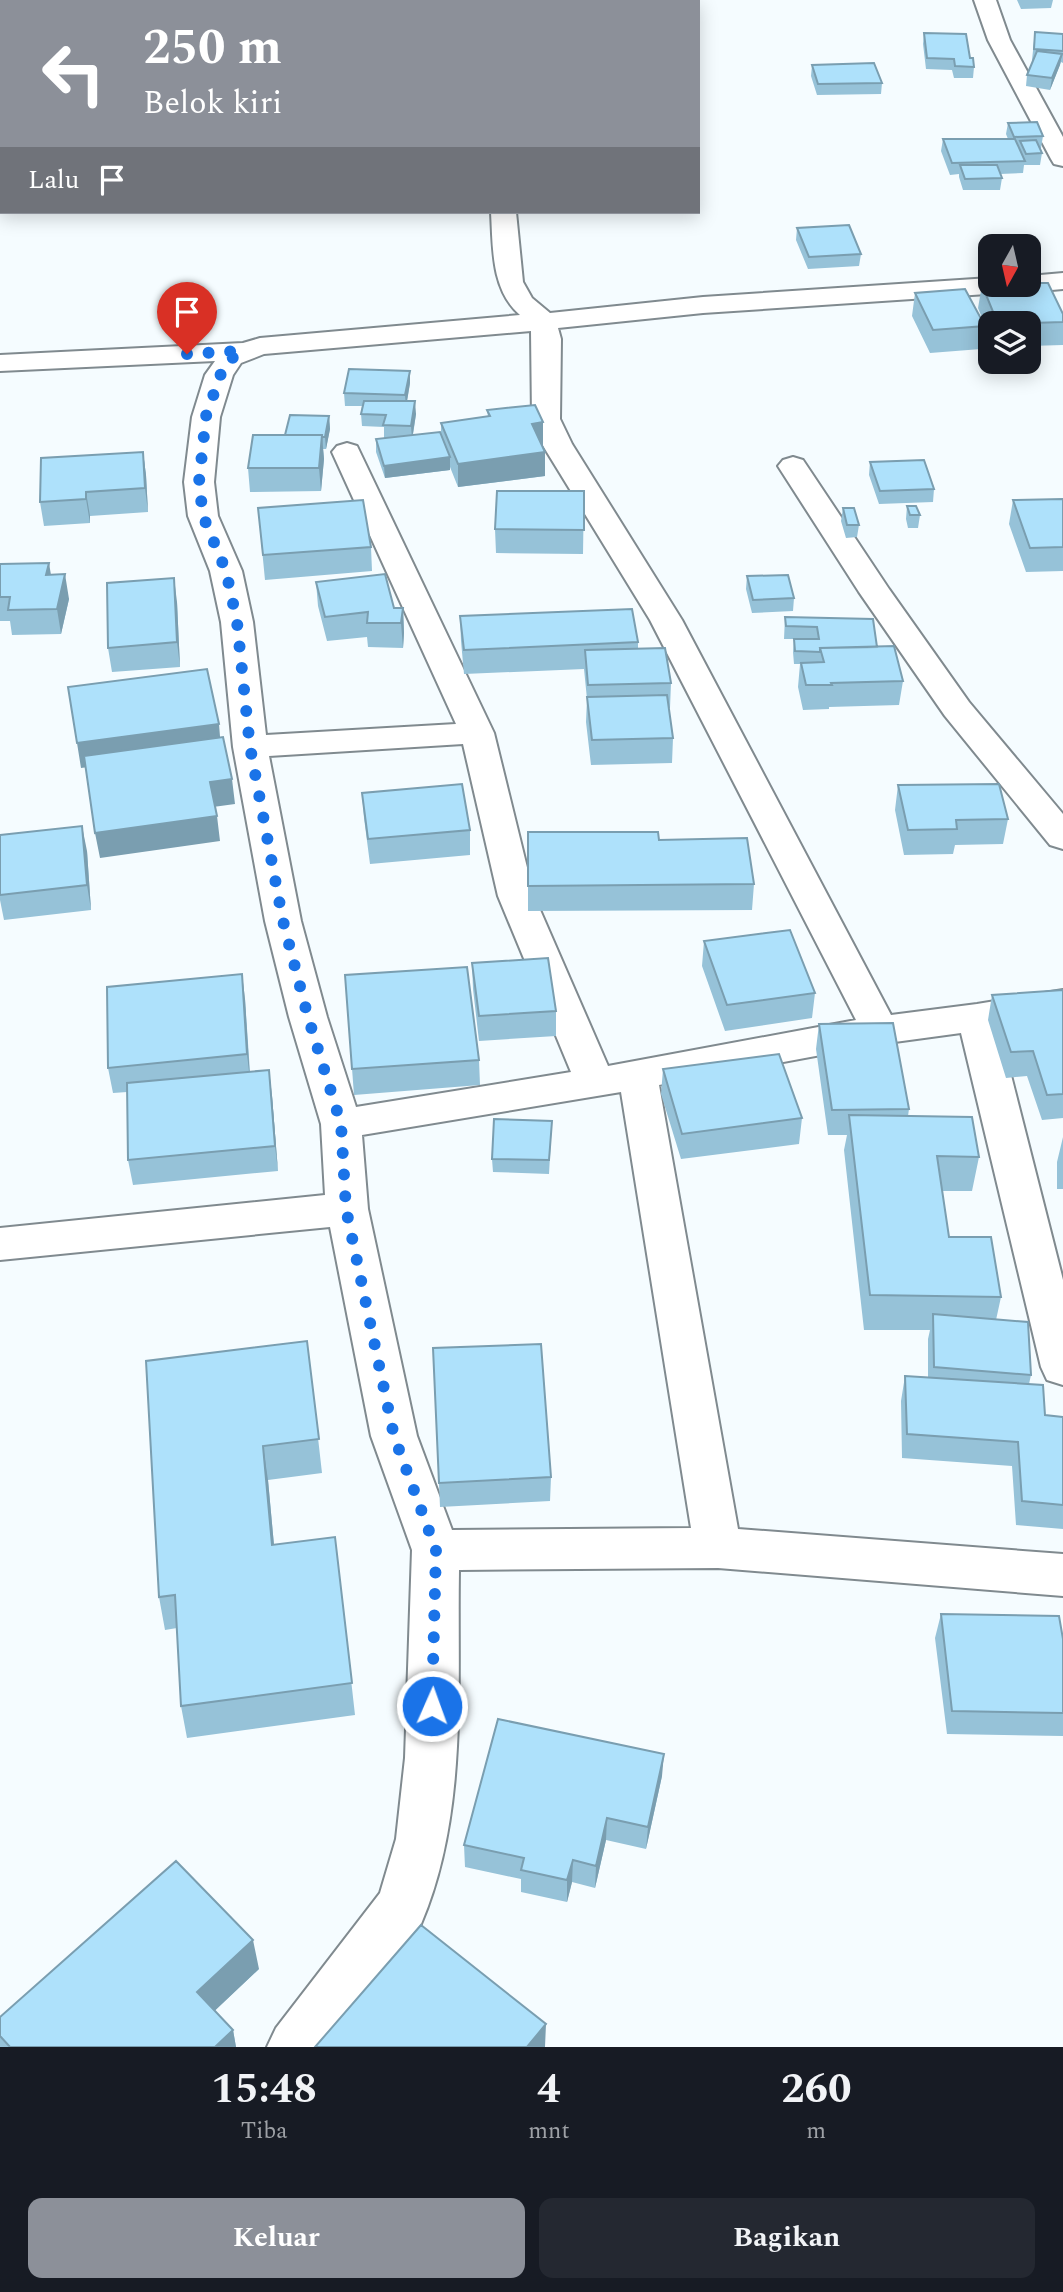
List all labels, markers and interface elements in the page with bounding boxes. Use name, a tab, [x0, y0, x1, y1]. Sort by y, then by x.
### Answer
text: 250 m	[143, 11, 282, 86]
icon: left	[28, 28, 119, 119]
text: Belok kiri	[143, 79, 282, 128]
text: Lalu	[28, 160, 79, 200]
icon: arrive	[93, 161, 131, 199]
north arrow	[978, 234, 1041, 298]
map controls	[978, 234, 1041, 374]
pin	[157, 282, 217, 354]
icon: arrive	[168, 293, 206, 331]
button: layers	[978, 311, 1041, 374]
position arrow	[395, 1669, 469, 1743]
text: 15:48	[211, 2058, 317, 2121]
text: 4	[537, 2058, 561, 2121]
text: 260	[781, 2058, 852, 2121]
text: Tiba	[241, 2114, 288, 2149]
text: mnt	[528, 2114, 570, 2149]
text: m	[806, 2114, 826, 2149]
button: Keluar	[28, 2198, 525, 2278]
button: Bagikan	[539, 2198, 1035, 2278]

